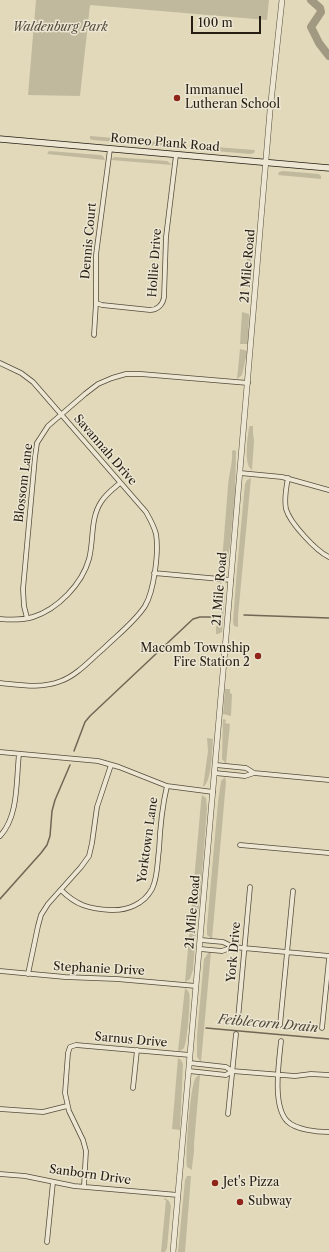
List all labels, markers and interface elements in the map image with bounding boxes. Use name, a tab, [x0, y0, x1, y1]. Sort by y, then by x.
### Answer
scale bar	[193, 8, 263, 34]
text: 100 m	[198, 15, 233, 30]
park label: Waldenburg Park	[12, 21, 108, 35]
place label: Immanuel Lutheran School	[185, 84, 280, 112]
marker: Immanuel Lutheran School	[172, 93, 182, 103]
street label: Romeo Plank Road	[110, 131, 220, 155]
street label: Dennis Court	[78, 202, 100, 280]
street label: Hollie Drive	[145, 228, 165, 298]
street label: 21 Mile Road	[238, 228, 258, 304]
street label: Savannah Drive	[70, 412, 140, 488]
street label: Blossom Lane	[12, 443, 36, 523]
street label: 21 Mile Road	[210, 551, 230, 627]
place label: Macomb Township Fire Station 2	[140, 642, 250, 670]
marker: Macomb Township Fire Station 2	[253, 651, 263, 661]
street label: Yorktown Lane	[135, 796, 161, 884]
street label: 21 Mile Road	[183, 874, 203, 950]
street label: York Drive	[224, 921, 244, 983]
street label: Stephanie Drive	[53, 959, 145, 979]
water label: Feiblecorn Drain	[217, 1012, 319, 1036]
street label: Sarnus Drive	[94, 1030, 168, 1050]
street label: Sanborn Drive	[48, 1162, 132, 1188]
place label: Jet's Pizza	[223, 1176, 279, 1190]
marker: Jet's Pizza	[210, 1178, 220, 1188]
place label: Subway	[248, 1195, 292, 1209]
marker: Subway	[235, 1197, 245, 1207]

